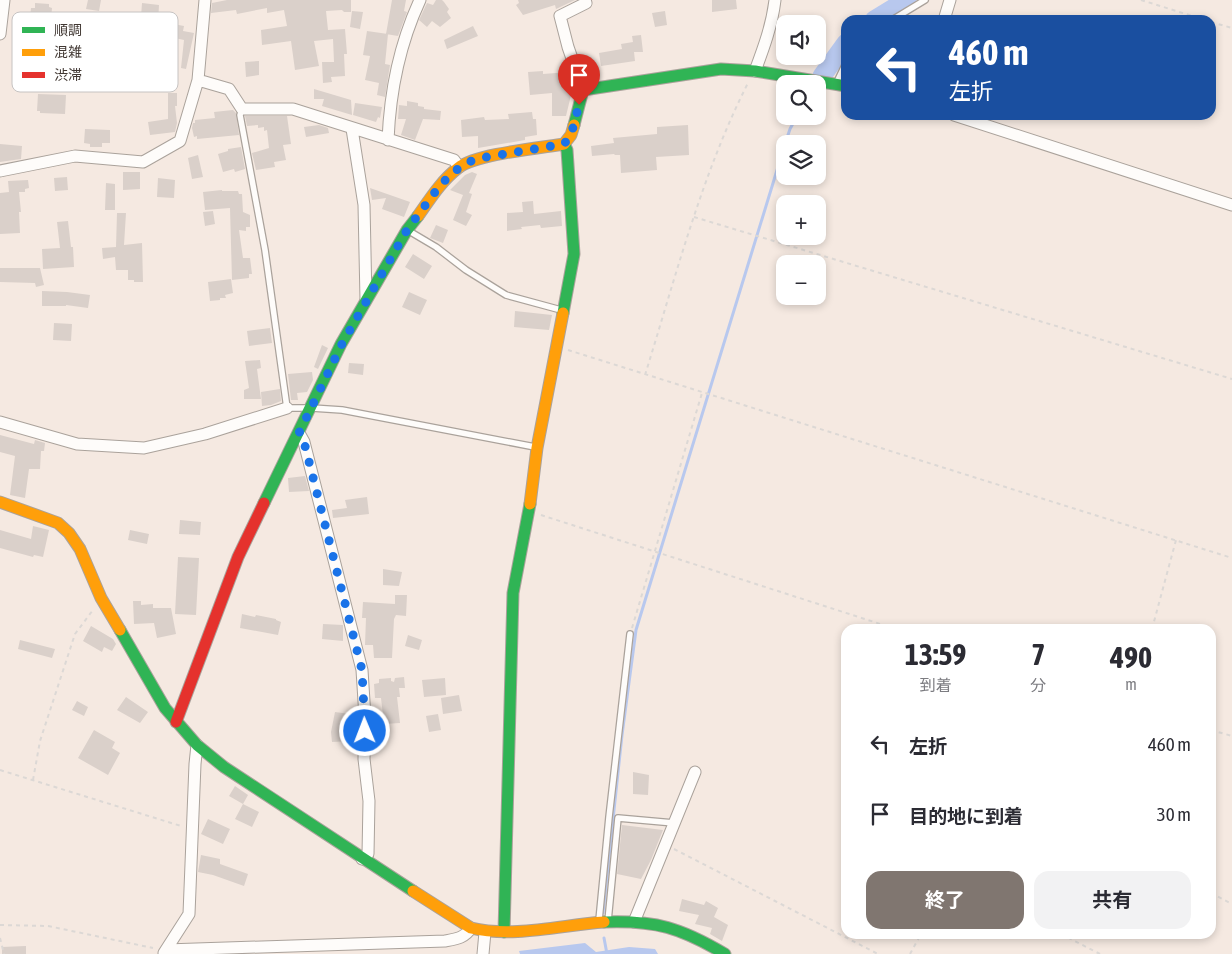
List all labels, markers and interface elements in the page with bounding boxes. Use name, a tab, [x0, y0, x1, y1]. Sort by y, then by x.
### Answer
legend	[12, 12, 178, 92]
map controls	[776, 15, 826, 305]
button: sound	[776, 15, 826, 65]
text: 順調	[54, 22, 82, 38]
text: 460 m	[949, 32, 1028, 72]
icon: left	[866, 35, 931, 100]
text: 混雑	[54, 44, 82, 60]
pin	[558, 54, 600, 105]
icon: arrive	[565, 61, 593, 89]
text: 渋滞	[54, 67, 82, 83]
button: search	[776, 75, 826, 125]
text: 左折	[949, 78, 993, 104]
button: layers	[776, 135, 826, 185]
button: +	[776, 195, 826, 245]
button: −	[776, 255, 826, 305]
text: 13:59	[905, 637, 966, 671]
text: 7	[1031, 637, 1045, 671]
text: 490	[1110, 640, 1152, 674]
text: m	[1125, 675, 1137, 693]
text: 到着	[920, 676, 952, 694]
text: 分	[1030, 676, 1046, 694]
position arrow	[338, 704, 390, 756]
icon: left	[866, 730, 894, 758]
text: 460 m	[1148, 733, 1191, 755]
text: 左折	[909, 735, 947, 757]
icon: arrive	[866, 800, 894, 828]
text: 30 m	[1157, 803, 1191, 825]
text: 目的地に到着	[909, 805, 1023, 827]
button: 終了	[866, 871, 1024, 929]
button: 共有	[1034, 871, 1191, 929]

